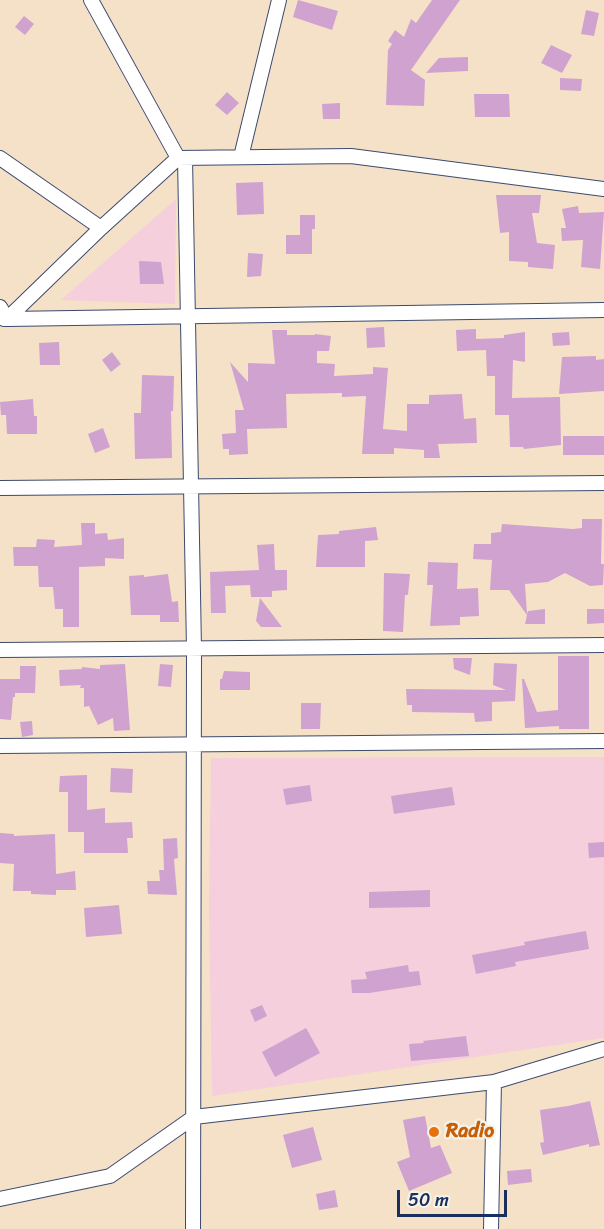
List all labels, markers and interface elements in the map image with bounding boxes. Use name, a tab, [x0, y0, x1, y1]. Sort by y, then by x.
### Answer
place label: Radio	[446, 1120, 494, 1144]
marker: Radio	[427, 1125, 441, 1139]
scale bar	[400, 1178, 510, 1216]
text: 50 m	[408, 1184, 449, 1216]

